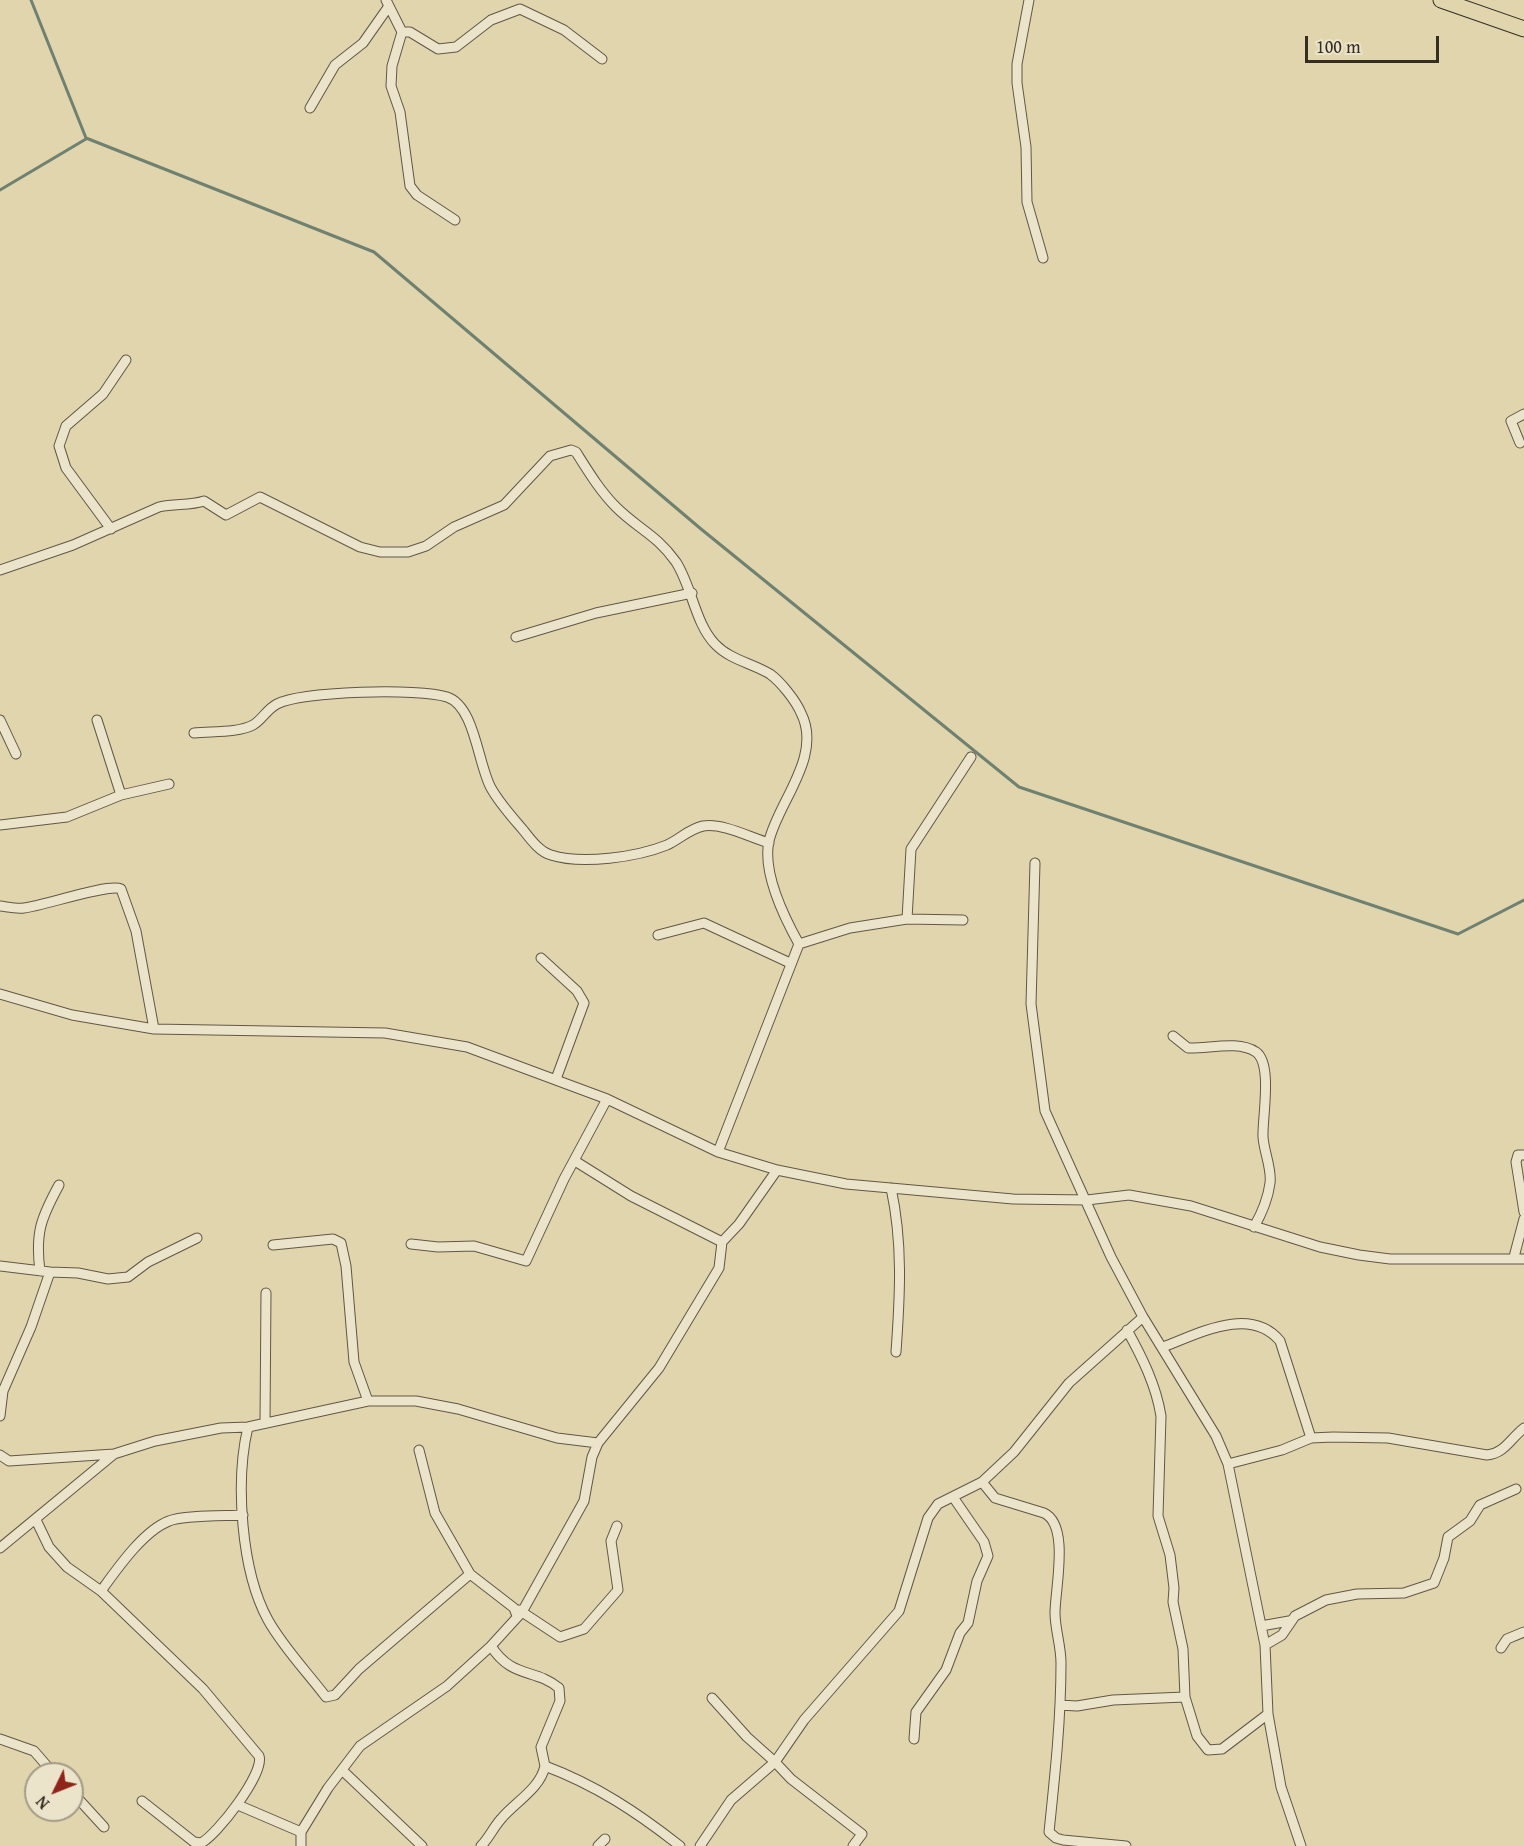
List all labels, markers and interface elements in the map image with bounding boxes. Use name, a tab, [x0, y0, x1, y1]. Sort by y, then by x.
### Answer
scale bar	[1308, 24, 1442, 62]
text: 100 m	[1316, 33, 1361, 60]
north arrow	[24, 1762, 84, 1822]
text: N	[30, 1791, 55, 1815]

